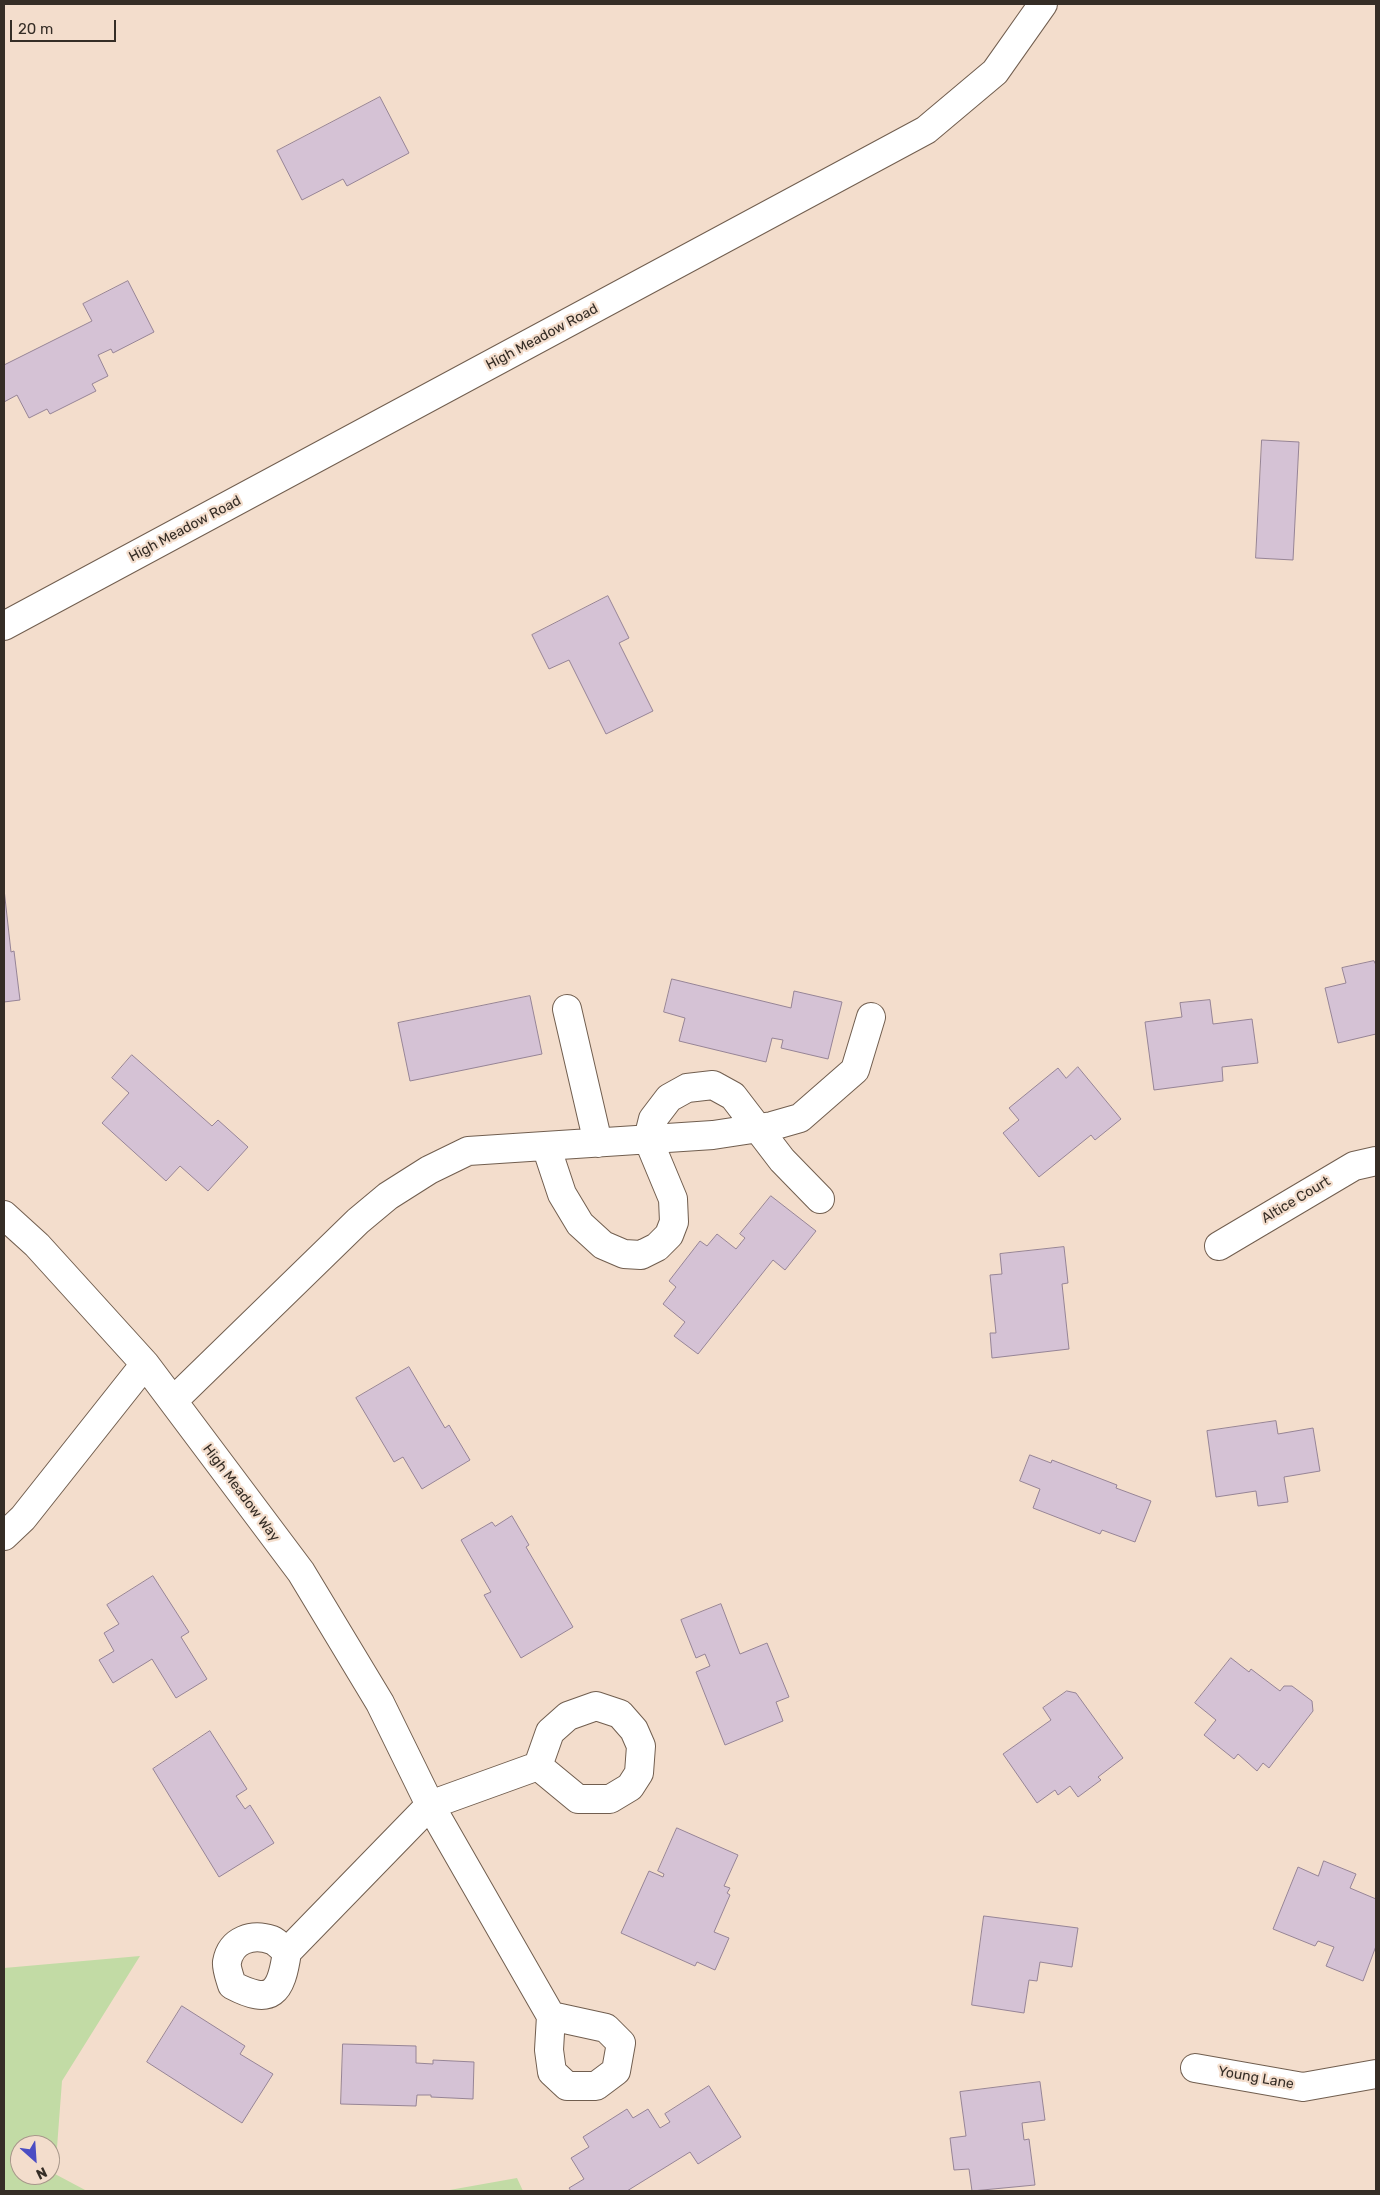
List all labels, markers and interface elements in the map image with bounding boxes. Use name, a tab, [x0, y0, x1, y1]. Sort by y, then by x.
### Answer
scale bar	[12, 10, 119, 42]
text: 20 m	[18, 20, 53, 38]
street label: High Meadow Road	[483, 300, 601, 374]
street label: High Meadow Road	[126, 492, 244, 566]
street label: Altice Court	[1259, 1173, 1333, 1227]
street label: High Meadow Way	[199, 1441, 283, 1545]
street label: Young Lane	[1217, 2063, 1295, 2093]
north arrow	[10, 2135, 60, 2185]
text: N	[33, 2163, 50, 2183]

